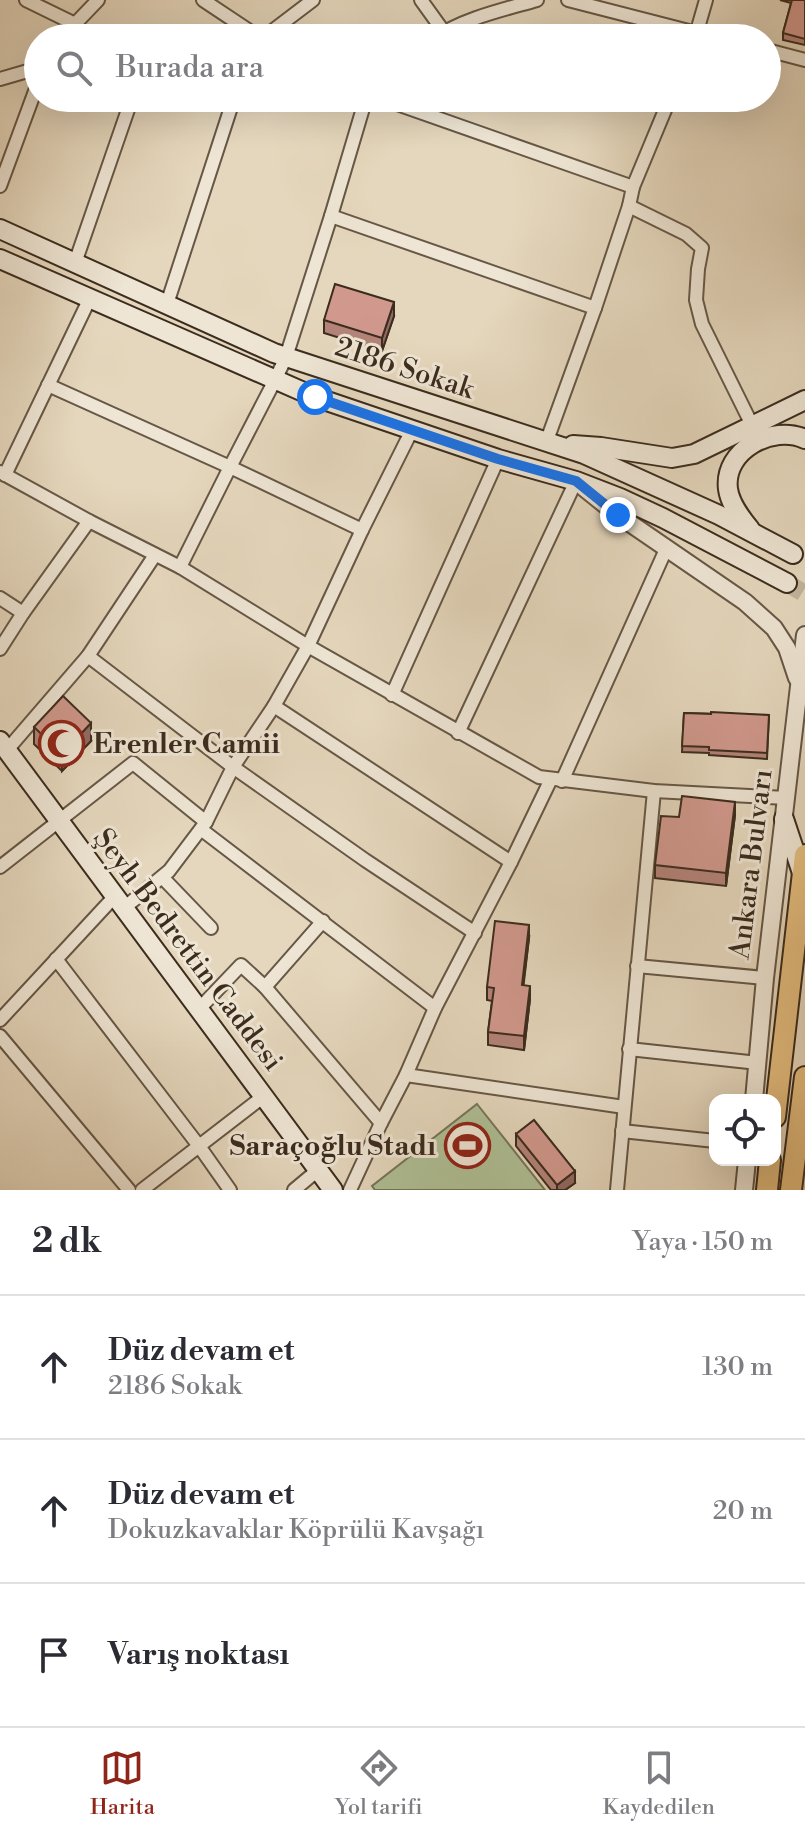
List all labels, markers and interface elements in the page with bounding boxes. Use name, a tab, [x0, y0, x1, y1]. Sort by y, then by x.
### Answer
search box	[24, 24, 781, 112]
icon: search	[52, 46, 96, 90]
text: Burada ara	[116, 49, 264, 87]
street label: 2186 Sokak	[331, 330, 480, 408]
route start	[297, 379, 333, 415]
route end	[600, 497, 636, 533]
mosque icon: Erenler Camii	[38, 719, 86, 767]
place label: Erenler Camii	[93, 727, 280, 762]
street label: Ankara Bulvarı	[722, 767, 780, 962]
street label: Şeyh Bedrettin Caddesi	[85, 822, 290, 1078]
map controls	[709, 1094, 781, 1166]
button: locate	[709, 1094, 781, 1166]
sports icon: Saraçoğlu Stadı	[443, 1121, 491, 1169]
place label: Saraçoğlu Stadı	[229, 1129, 436, 1164]
text: 2 dk	[32, 1221, 101, 1263]
text: Yaya · 150 m	[633, 1226, 773, 1258]
text: Düz devam et	[108, 1332, 294, 1370]
icon: ahead	[32, 1345, 76, 1389]
text: 130 m	[702, 1351, 773, 1383]
text: 2186 Sokak	[108, 1370, 242, 1402]
text: Düz devam et	[108, 1476, 294, 1514]
icon: ahead	[32, 1489, 76, 1533]
text: 20 m	[713, 1495, 773, 1527]
text: Dokuzkavaklar Köprülü Kavşağı	[108, 1514, 484, 1546]
icon: arrive	[32, 1633, 76, 1677]
text: Varış noktası	[108, 1636, 289, 1674]
tab: Harita	[90, 1746, 155, 1821]
tab: Yol tarifi	[335, 1746, 422, 1821]
tab: Kaydedilen	[603, 1746, 715, 1821]

